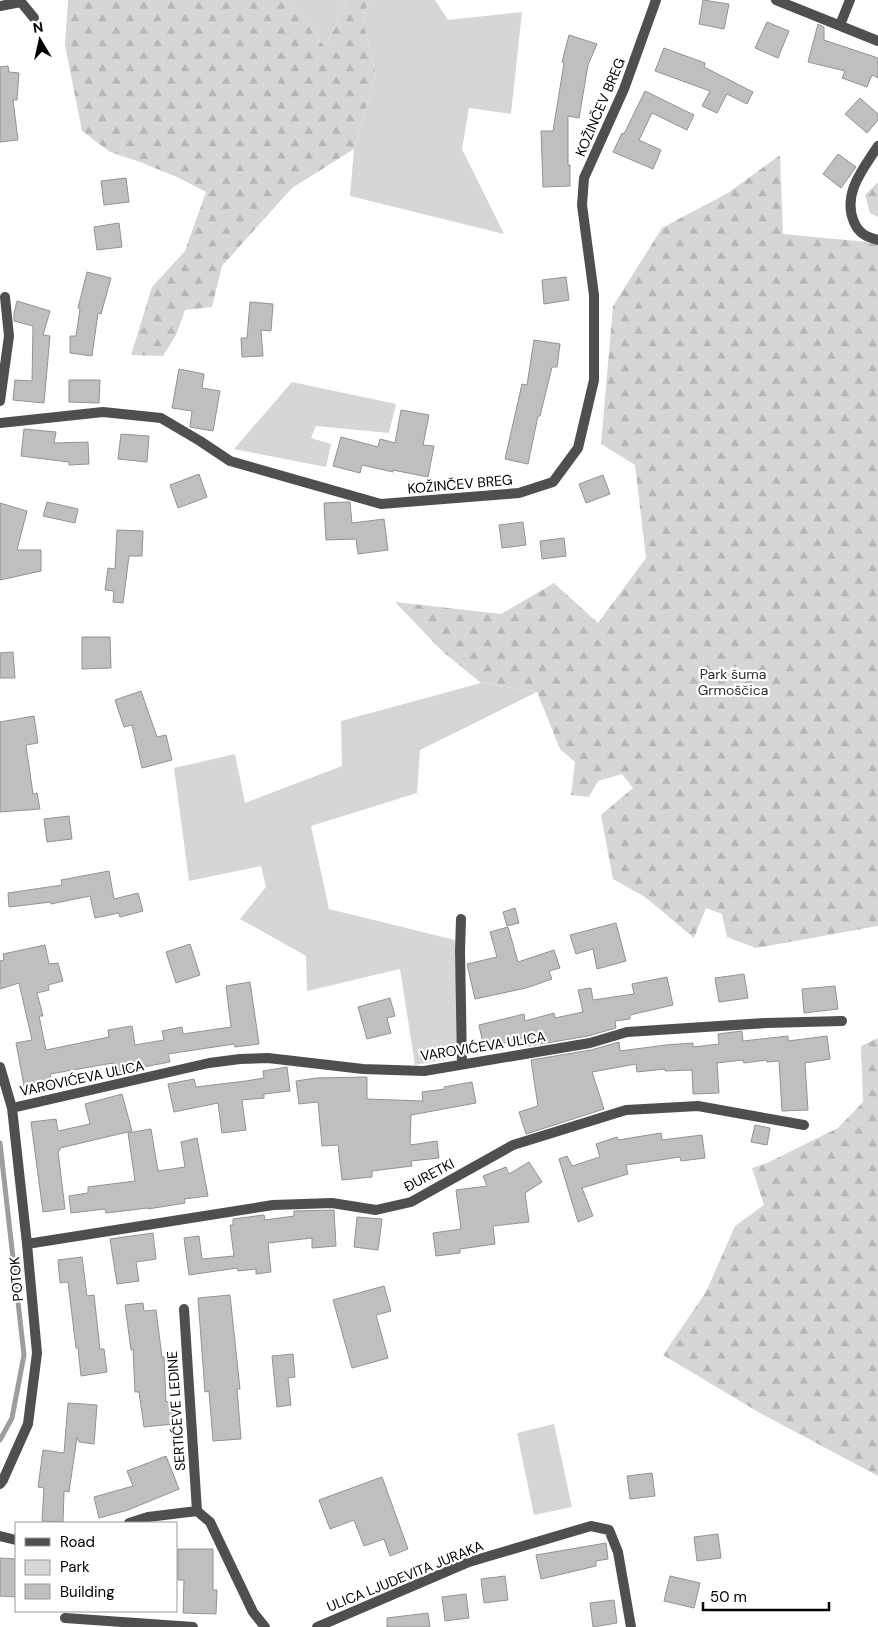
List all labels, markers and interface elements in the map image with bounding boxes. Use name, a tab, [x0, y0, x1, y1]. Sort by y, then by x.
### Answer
north arrow	[15, 15, 65, 65]
text: N	[32, 17, 44, 37]
street label: KOŽINČEV BREG	[571, 55, 629, 159]
street label: KOŽINČEV BREG	[407, 470, 513, 498]
park label: Park šuma Grmoščica	[698, 665, 768, 699]
street label: VAROVIĆEVA ULICA	[419, 1027, 547, 1065]
street label: VAROVIĆEVA ULICA	[18, 1056, 146, 1100]
street label: ĐURETKI	[401, 1154, 457, 1196]
street label: POTOK	[5, 1256, 27, 1302]
street label: SERTIĆEVE LEDINE	[163, 1350, 189, 1472]
legend	[15, 1522, 178, 1612]
text: Road	[60, 1532, 95, 1552]
street label: ULICA LJUDEVITA JURAKA	[324, 1536, 486, 1616]
text: Park	[60, 1557, 90, 1577]
scale bar	[703, 1580, 829, 1612]
text: Building	[60, 1582, 115, 1602]
text: 50 m	[710, 1587, 747, 1607]

